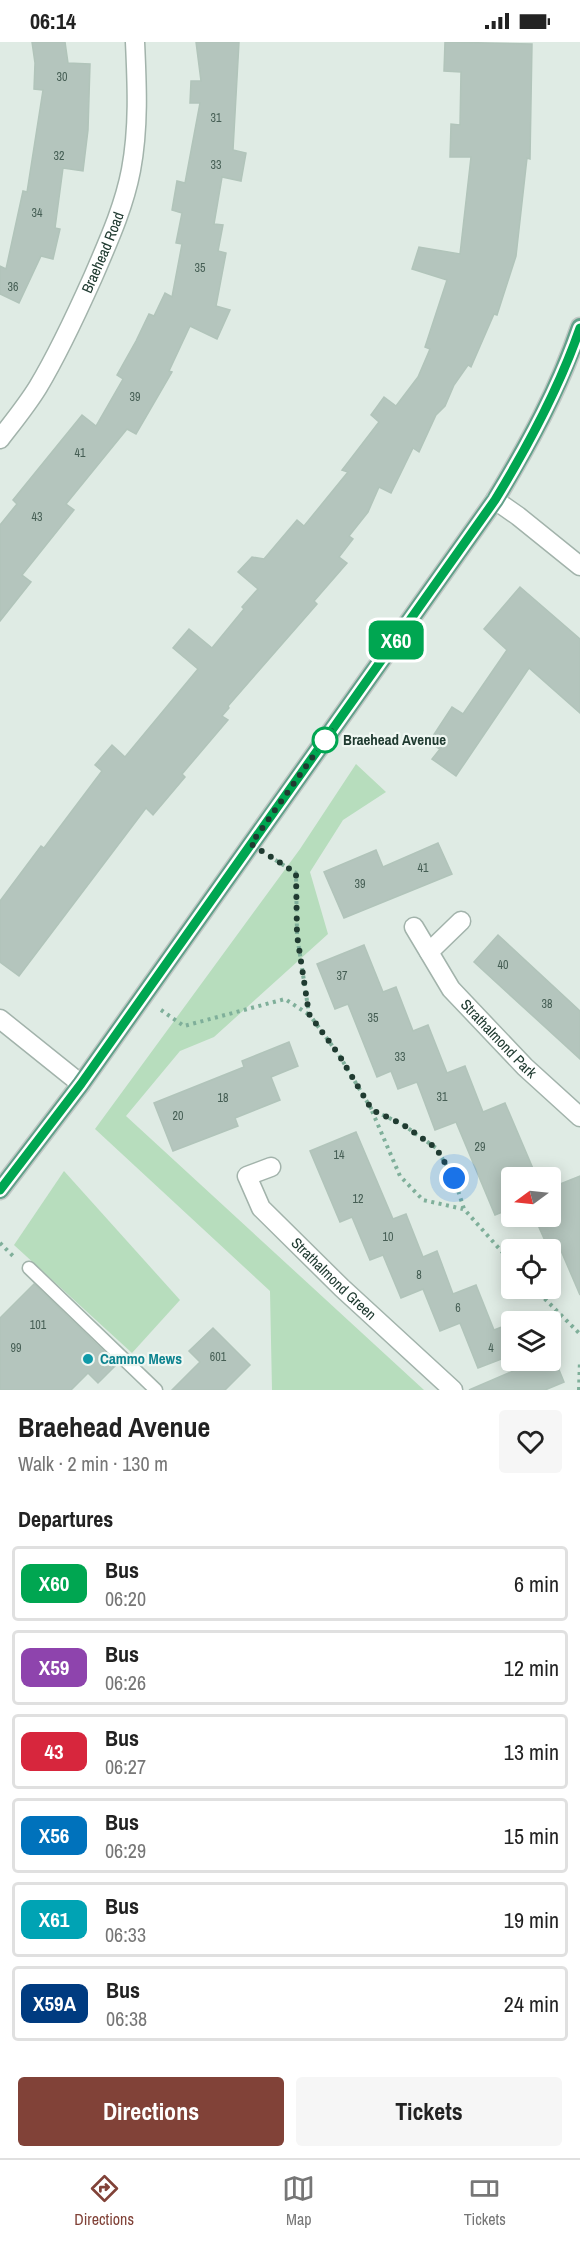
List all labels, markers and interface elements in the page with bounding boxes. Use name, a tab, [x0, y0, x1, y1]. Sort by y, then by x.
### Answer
text: 06:14	[30, 6, 76, 36]
house number: 30	[57, 69, 67, 85]
house number: 31	[211, 110, 222, 126]
house number: 32	[54, 148, 64, 164]
house number: 33	[211, 157, 221, 173]
house number: 34	[32, 205, 43, 221]
street label: Braehead Road	[76, 209, 129, 296]
house number: 35	[195, 260, 206, 276]
house number: 36	[8, 279, 18, 295]
house number: 39	[130, 389, 140, 405]
house number: 41	[75, 445, 86, 461]
house number: 43	[32, 509, 42, 525]
line badge: X60	[362, 620, 430, 660]
text: X60	[381, 626, 411, 655]
marker: Braehead Avenue	[312, 727, 338, 753]
place label: Braehead Avenue	[343, 729, 446, 750]
house number: 41	[418, 860, 429, 876]
house number: 39	[355, 876, 365, 892]
house number: 40	[498, 957, 508, 973]
house number: 37	[337, 968, 348, 984]
street label: Strathalmond Park	[456, 994, 542, 1083]
house number: 38	[542, 996, 552, 1012]
house number: 35	[368, 1010, 379, 1026]
house number: 33	[395, 1049, 405, 1065]
house number: 31	[437, 1089, 448, 1105]
house number: 18	[218, 1090, 228, 1106]
house number: 20	[173, 1108, 183, 1124]
house number: 29	[475, 1139, 485, 1155]
house number: 14	[334, 1147, 345, 1163]
your location	[439, 1163, 469, 1193]
north arrow	[501, 1167, 561, 1227]
map controls	[501, 1167, 561, 1371]
house number: 12	[353, 1191, 363, 1207]
house number: 10	[383, 1229, 393, 1245]
street label: Strathalmond Green	[287, 1233, 381, 1324]
button: locate	[501, 1239, 561, 1299]
house number: 8	[416, 1267, 422, 1283]
house number: 6	[455, 1300, 461, 1316]
button: layers	[501, 1311, 561, 1371]
house number: 101	[30, 1317, 47, 1333]
house number: 99	[11, 1340, 21, 1356]
house number: 4	[488, 1340, 494, 1356]
place label: Cammo Mews	[100, 1348, 182, 1369]
house number: 601	[210, 1349, 227, 1365]
marker: Cammo Mews	[81, 1352, 95, 1366]
text: Braehead Avenue	[18, 1408, 210, 1446]
button: heart	[499, 1410, 562, 1473]
text: Walk · 2 min · 130 m	[18, 1450, 168, 1477]
text: Departures	[18, 1504, 113, 1534]
text: Bus	[105, 1555, 139, 1585]
text: X60	[39, 1569, 69, 1598]
text: 6 min	[514, 1569, 559, 1599]
text: 06:20	[105, 1585, 146, 1612]
text: Bus	[105, 1639, 139, 1669]
text: X59	[39, 1653, 69, 1682]
text: 12 min	[504, 1653, 559, 1683]
text: 06:26	[105, 1669, 146, 1696]
text: Bus	[105, 1723, 139, 1753]
text: 43	[44, 1737, 64, 1766]
text: 13 min	[504, 1737, 559, 1767]
text: 06:27	[105, 1753, 146, 1780]
text: Bus	[105, 1807, 139, 1837]
text: X56	[39, 1821, 69, 1850]
text: 15 min	[504, 1821, 559, 1851]
text: 06:29	[105, 1837, 146, 1864]
text: Bus	[105, 1891, 139, 1921]
text: X61	[39, 1905, 69, 1934]
text: 19 min	[504, 1905, 559, 1935]
text: 06:33	[105, 1921, 146, 1948]
text: Bus	[106, 1975, 140, 2005]
text: X59A	[33, 1989, 76, 2018]
text: 24 min	[504, 1989, 559, 2019]
text: 06:38	[106, 2005, 147, 2032]
button: Directions	[18, 2077, 284, 2146]
button: Tickets	[296, 2077, 562, 2146]
tab: Directions	[74, 2172, 134, 2230]
tab: Map	[282, 2172, 315, 2230]
tab: Tickets	[464, 2172, 506, 2230]

